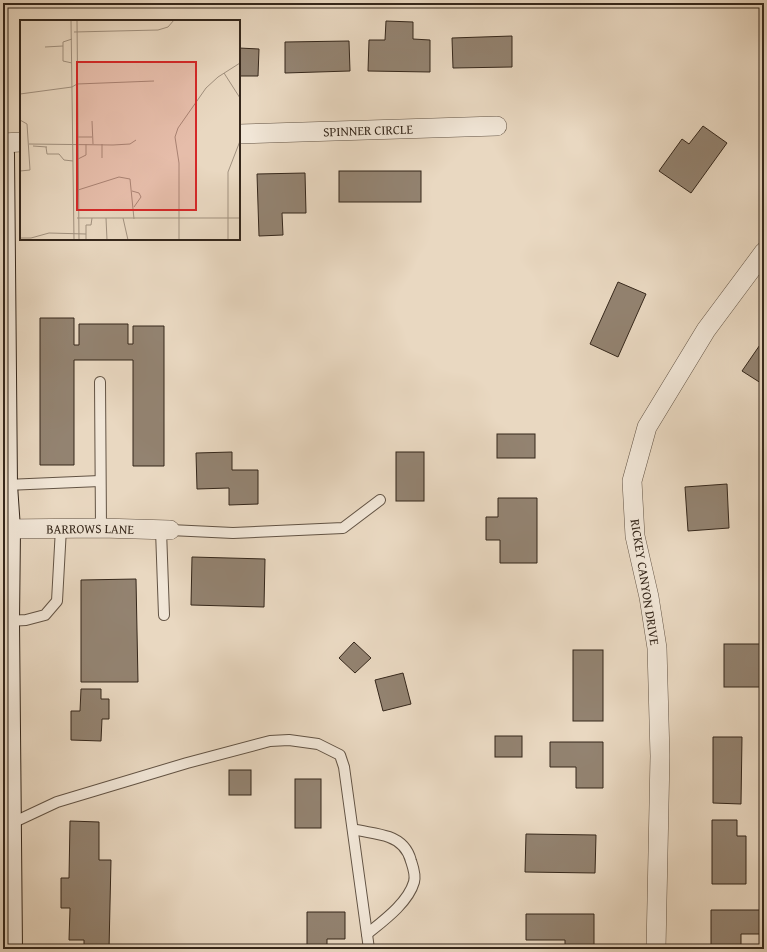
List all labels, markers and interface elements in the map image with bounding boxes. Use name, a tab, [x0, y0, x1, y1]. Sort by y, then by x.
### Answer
inset map	[20, 20, 240, 240]
street label: SPINNER CIRCLE	[323, 119, 414, 141]
street label: BARROWS LANE	[46, 518, 135, 538]
street label: RICKEY CANYON DRIVE	[626, 518, 664, 647]

